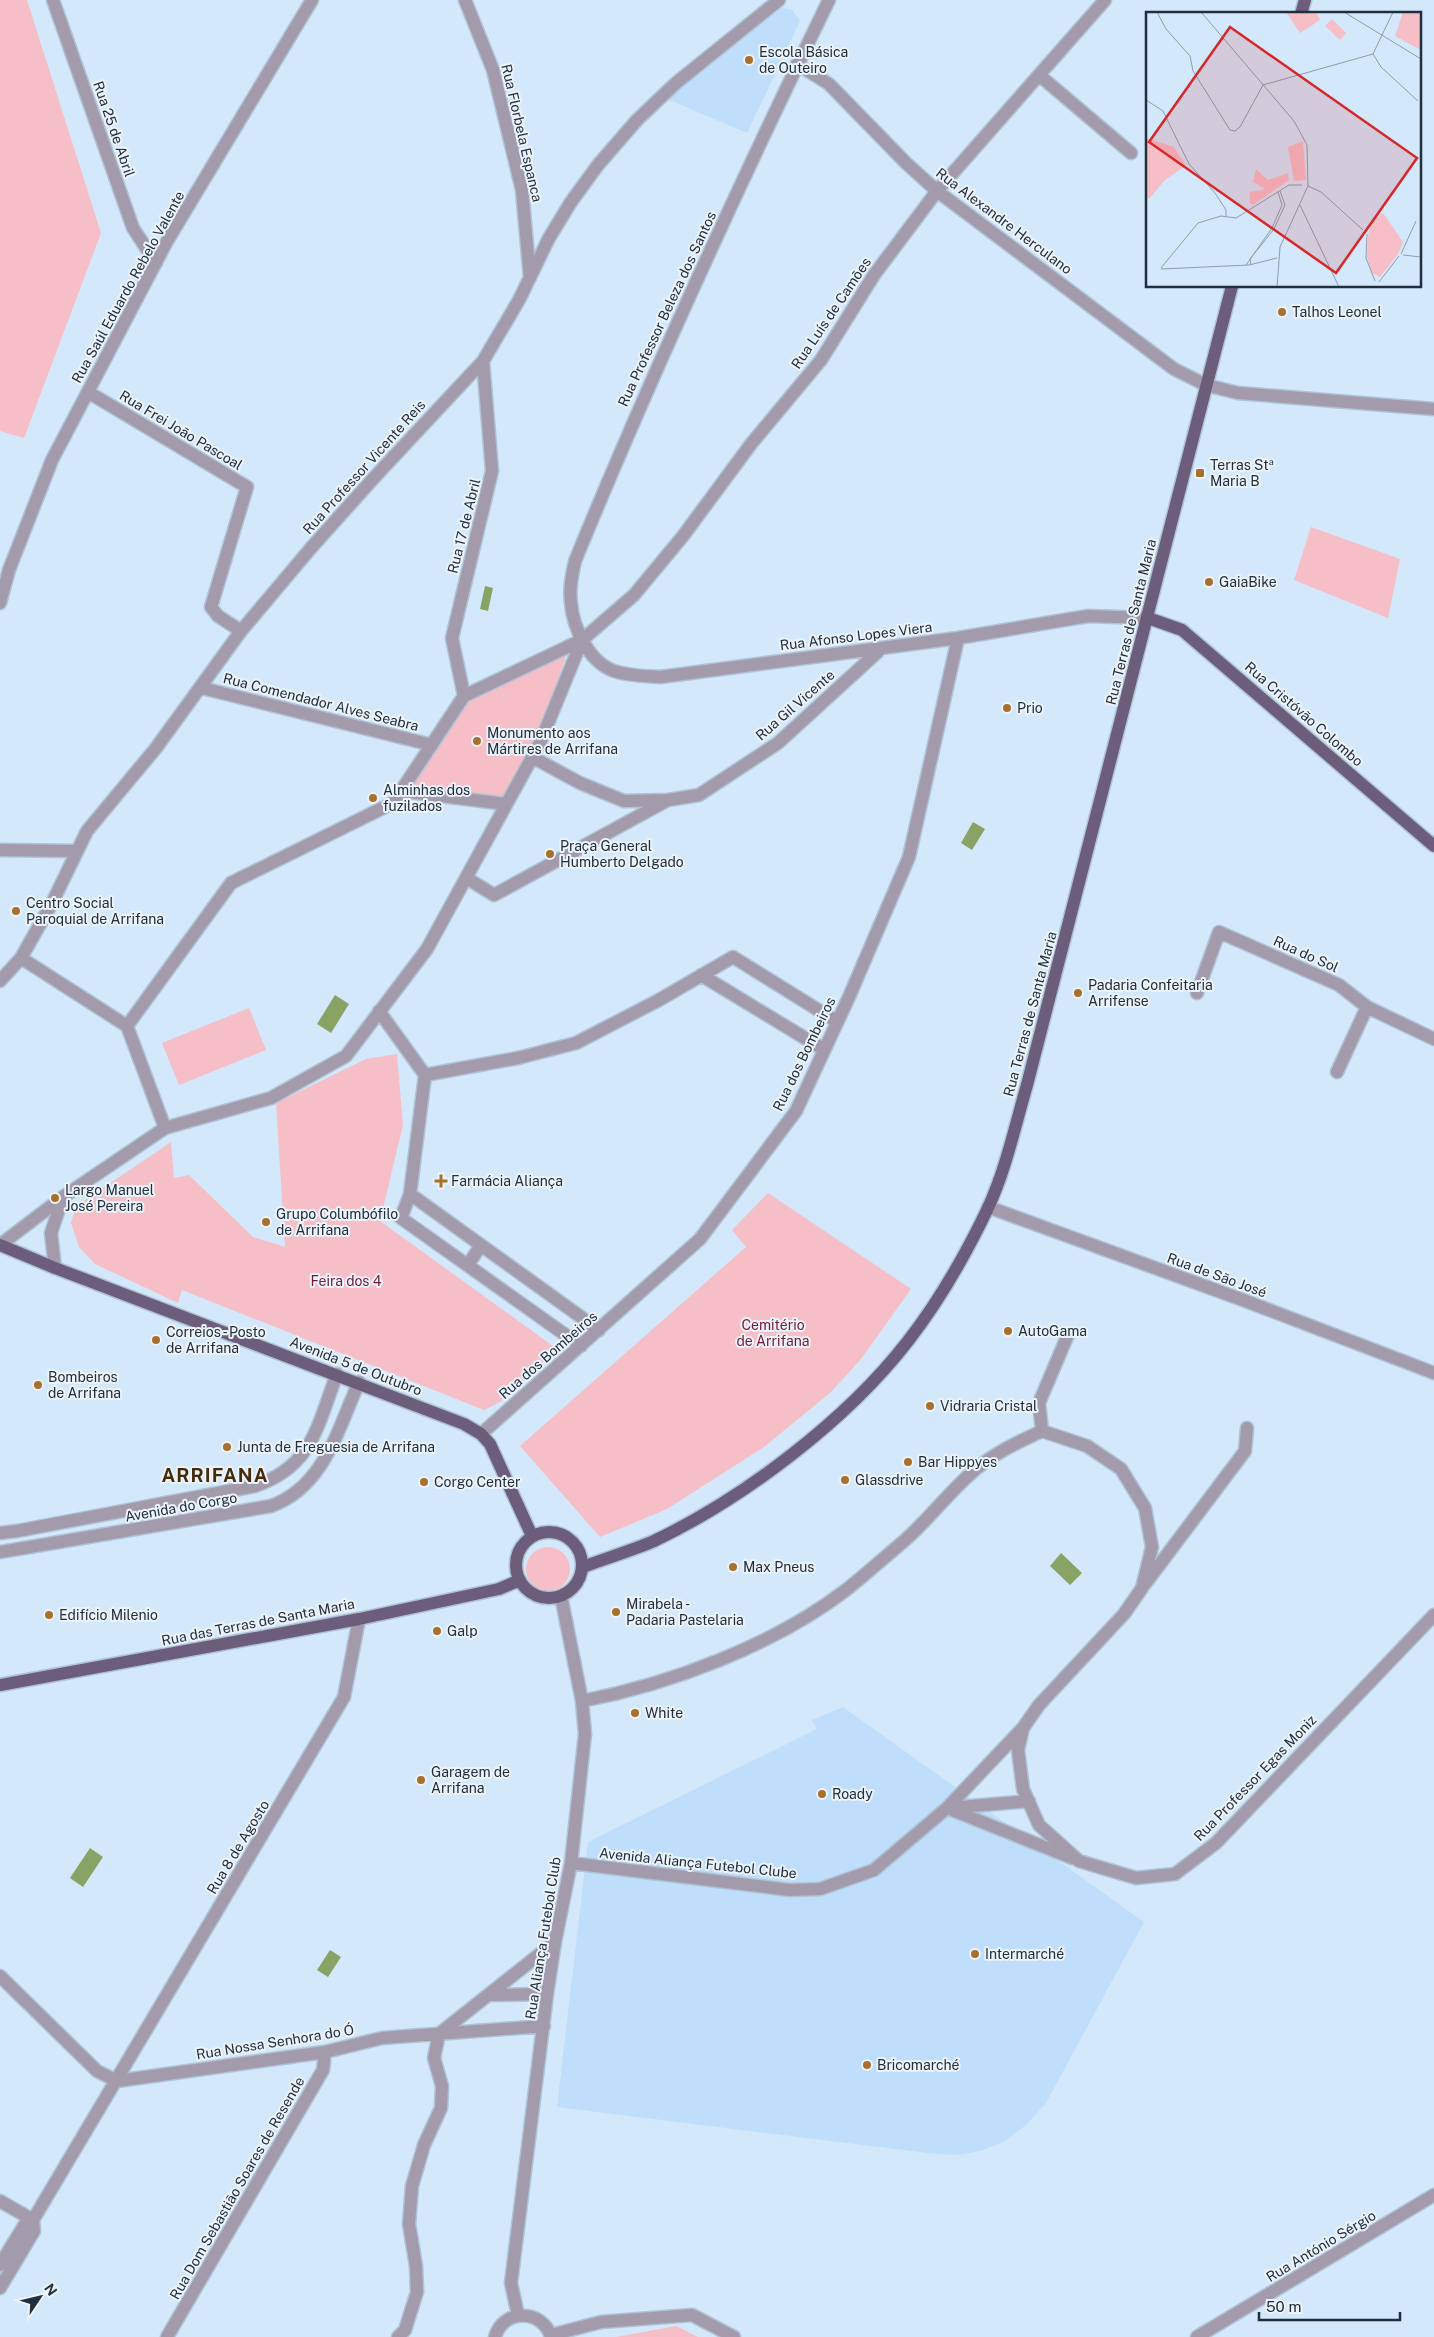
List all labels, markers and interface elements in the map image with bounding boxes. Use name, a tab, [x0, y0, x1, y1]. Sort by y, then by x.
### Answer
inset map	[1146, 12, 1422, 288]
place label: Escola Básica de Outeiro	[759, 44, 848, 76]
marker: Escola Básica de Outeiro	[743, 54, 755, 66]
street label: Rua Florbela Espanca	[498, 63, 546, 203]
street label: Rua 25 de Abril	[90, 79, 138, 179]
street label: Rua Alexandre Herculano	[933, 165, 1075, 277]
street label: Rua Saúl Eduardo Rebelo Valente	[68, 188, 188, 386]
street label: Rua Professor Beleza dos Santos	[615, 209, 719, 409]
street label: Rua Luís de Camões	[788, 254, 874, 372]
place label: Talhos Leonel	[1292, 304, 1382, 320]
marker: Talhos Leonel	[1276, 306, 1288, 318]
street label: Rua Frei João Pascoal	[117, 387, 245, 473]
street label: Rua Professor Vicente Reis	[300, 397, 428, 537]
place label: Terras Stª Maria B	[1210, 457, 1274, 489]
marker: Terras Stª Maria B	[1194, 467, 1206, 479]
street label: Rua 17 de Abril	[444, 477, 484, 575]
street label: Rua Terras de Santa Maria	[1103, 537, 1159, 707]
place label: GaiaBike	[1219, 574, 1277, 590]
marker: GaiaBike	[1203, 576, 1215, 588]
street label: Rua Afonso Lopes Viera	[779, 619, 933, 653]
street label: Rua Cristóvão Colombo	[1242, 659, 1366, 770]
street label: Rua Gil Vicente	[752, 666, 838, 744]
street label: Rua Comendador Alves Seabra	[222, 670, 420, 734]
place label: Prio	[1017, 700, 1043, 716]
marker: Prio	[1001, 702, 1013, 714]
place label: Monumento aos Mártires de Arrifana	[487, 725, 618, 757]
marker: Monumento aos Mártires de Arrifana	[471, 735, 483, 747]
place label: Alminhas dos fuzilados	[383, 782, 470, 814]
marker: Alminhas dos fuzilados	[367, 792, 379, 804]
place label: Praça General Humberto Delgado	[560, 838, 684, 870]
marker: Praça General Humberto Delgado	[544, 848, 556, 860]
place label: Centro Social Paroquial de Arrifana	[26, 895, 164, 927]
marker: Centro Social Paroquial de Arrifana	[10, 905, 22, 917]
street label: Rua Terras de Santa Maria	[1000, 930, 1060, 1098]
street label: Rua do Sol	[1271, 933, 1341, 975]
place label: Padaria Confeitaria Arrifense	[1088, 977, 1213, 1009]
marker: Padaria Confeitaria Arrifense	[1072, 987, 1084, 999]
street label: Rua dos Bombeiros	[769, 994, 839, 1114]
place label: Farmácia Aliança	[451, 1173, 563, 1189]
marker: Farmácia Aliança	[435, 1175, 447, 1187]
place label: Largo Manuel José Pereira	[65, 1182, 154, 1214]
marker: Largo Manuel José Pereira	[49, 1192, 61, 1204]
place label: Grupo Columbófilo de Arrifana	[276, 1206, 398, 1238]
marker: Grupo Columbófilo de Arrifana	[260, 1216, 272, 1228]
street label: Rua de São José	[1165, 1250, 1269, 1300]
park label: Feira dos 4	[310, 1273, 382, 1289]
street label: Rua dos Bombeiros	[496, 1308, 600, 1402]
park label: Cemitério de Arrifana	[736, 1317, 810, 1349]
place label: AutoGama	[1018, 1323, 1087, 1339]
place label: Correios - Posto de Arrifana	[166, 1324, 266, 1356]
marker: AutoGama	[1002, 1325, 1014, 1337]
street label: Avenida 5 de Outubro	[288, 1333, 424, 1399]
marker: Correios - Posto de Arrifana	[150, 1334, 162, 1346]
place label: Bombeiros de Arrifana	[48, 1369, 121, 1401]
marker: Bombeiros de Arrifana	[32, 1379, 44, 1391]
place label: Vidraria Cristal	[940, 1398, 1037, 1414]
marker: Vidraria Cristal	[924, 1400, 936, 1412]
place label: Junta de Freguesia de Arrifana	[237, 1439, 435, 1455]
marker: Junta de Freguesia de Arrifana	[221, 1441, 233, 1453]
place label: Bar Hippyes	[918, 1454, 997, 1470]
marker: Bar Hippyes	[902, 1456, 914, 1468]
district label: ARRIFANA	[162, 1464, 268, 1486]
place label: Glassdrive	[855, 1472, 924, 1488]
place label: Corgo Center	[434, 1474, 520, 1490]
marker: Glassdrive	[839, 1474, 851, 1486]
marker: Corgo Center	[418, 1476, 430, 1488]
street label: Avenida do Corgo	[124, 1489, 238, 1525]
place label: Max Pneus	[743, 1559, 814, 1575]
marker: Max Pneus	[727, 1561, 739, 1573]
street label: Rua das Terras de Santa Maria	[160, 1595, 356, 1649]
place label: Mirabela - Padaria Pastelaria	[626, 1596, 744, 1628]
marker: Mirabela - Padaria Pastelaria	[610, 1606, 622, 1618]
place label: Edifício Milenio	[59, 1607, 158, 1623]
marker: Edifício Milenio	[43, 1609, 55, 1621]
place label: Galp	[447, 1623, 478, 1639]
marker: Galp	[431, 1625, 443, 1637]
place label: White	[645, 1705, 683, 1721]
marker: White	[629, 1707, 641, 1719]
street label: Rua Professor Egas Moniz	[1191, 1712, 1319, 1844]
place label: Garagem de Arrifana	[431, 1764, 510, 1796]
marker: Garagem de Arrifana	[415, 1774, 427, 1786]
place label: Roady	[832, 1786, 873, 1802]
marker: Roady	[816, 1788, 828, 1800]
street label: Rua 8 de Agosto	[204, 1797, 272, 1897]
street label: Avenida Aliança Futebol Clube	[598, 1845, 798, 1881]
street label: Rua Aliança Futebol Club	[522, 1856, 564, 2020]
place label: Intermarché	[985, 1946, 1064, 1962]
marker: Intermarché	[969, 1948, 981, 1960]
street label: Rua Nossa Senhora do Ó	[195, 2020, 355, 2062]
place label: Bricomarché	[877, 2057, 960, 2073]
marker: Bricomarché	[861, 2059, 873, 2071]
street label: Rua Dom Sebastião Soares de Resende	[166, 2074, 308, 2302]
street label: Rua António Sérgio	[1263, 2207, 1379, 2285]
north arrow	[15, 2272, 65, 2322]
text: N	[41, 2280, 60, 2299]
scale bar	[1259, 2290, 1400, 2322]
text: 50 m	[1266, 2298, 1301, 2315]

